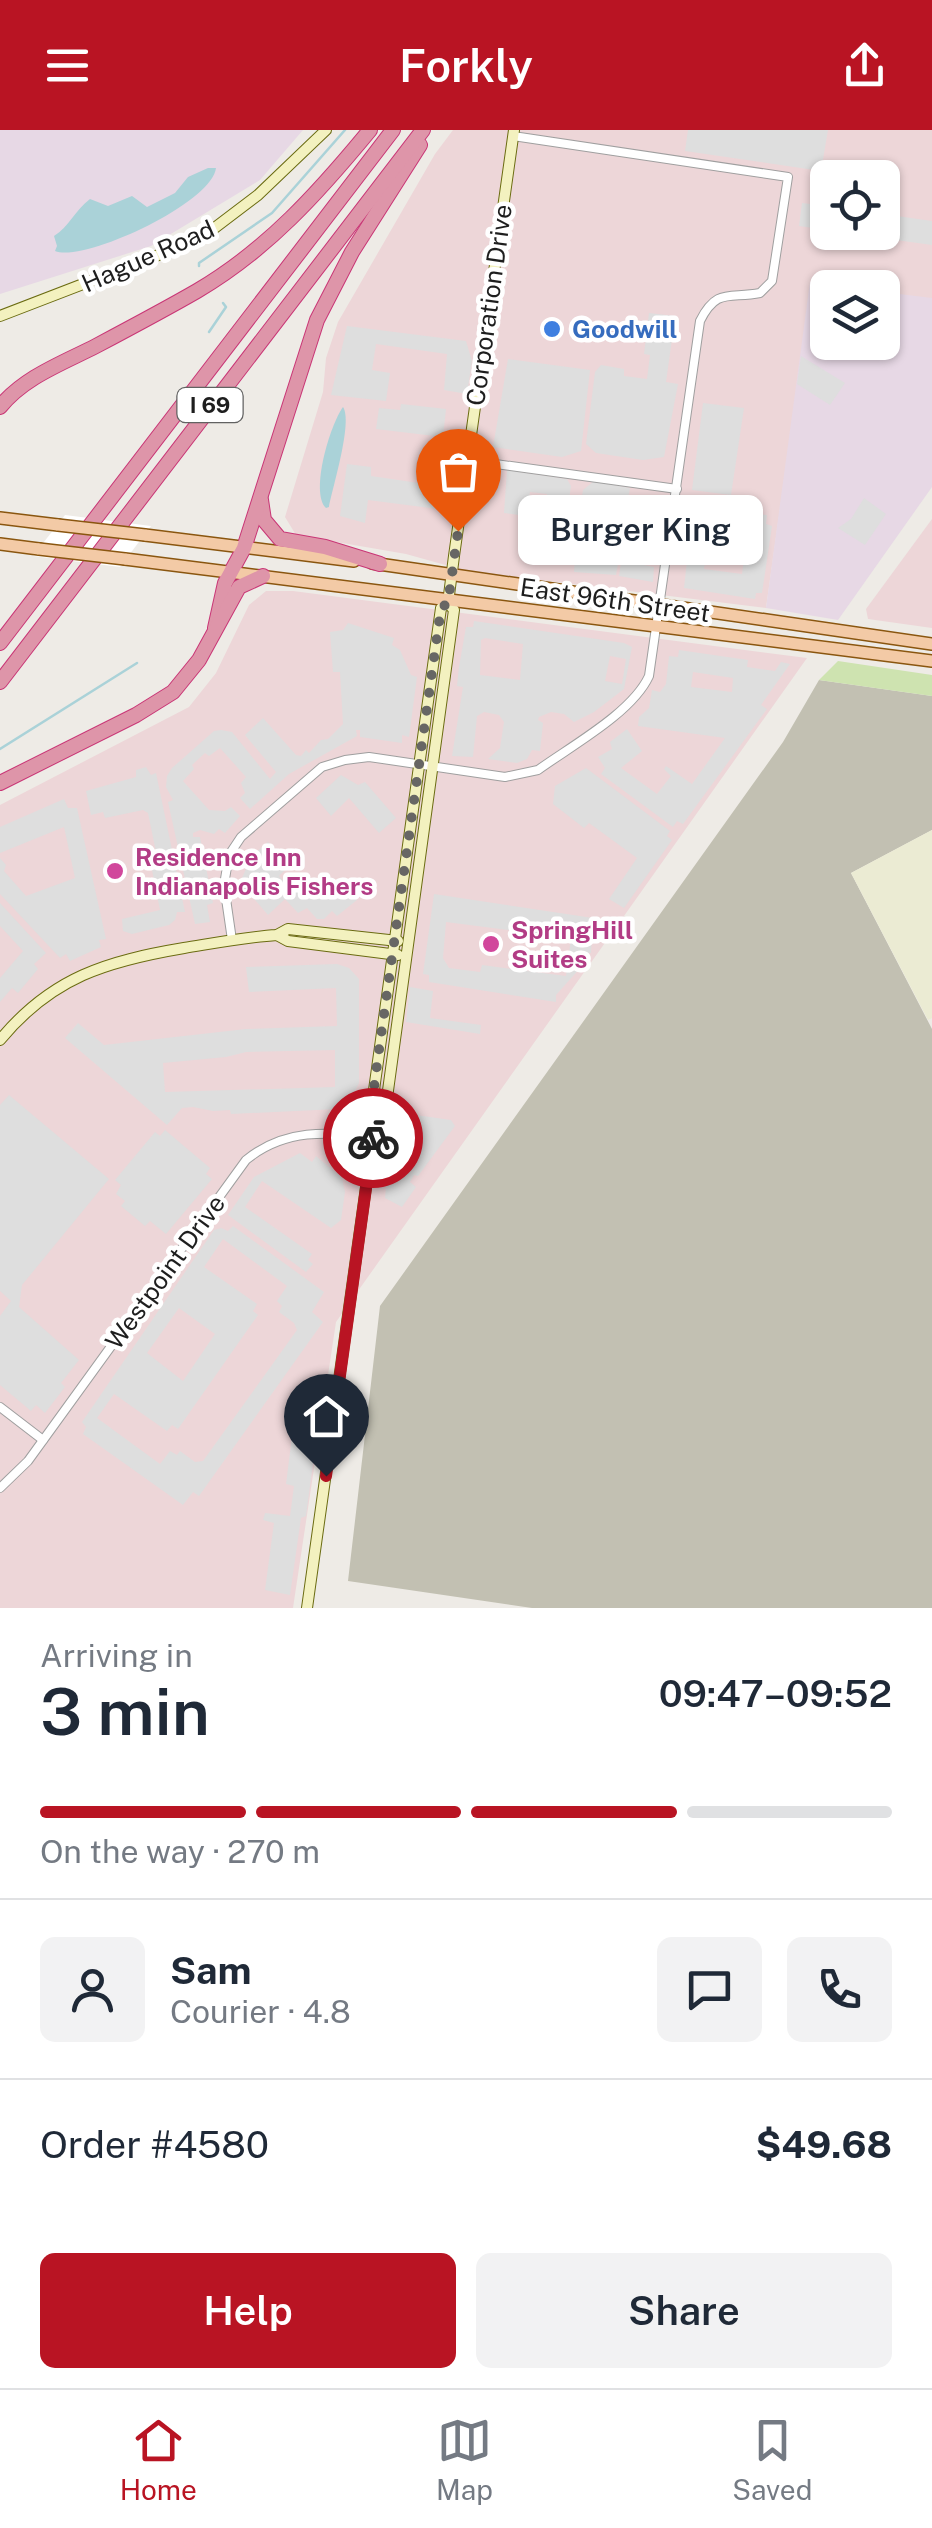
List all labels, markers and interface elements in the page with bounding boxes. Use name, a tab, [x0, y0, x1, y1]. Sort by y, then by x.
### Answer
icon: menu	[40, 38, 95, 93]
icon: share	[837, 38, 892, 93]
text: Forkly	[399, 39, 533, 92]
map controls	[810, 160, 900, 360]
button: locate	[810, 160, 900, 250]
street label: Corporation Drive	[460, 202, 518, 408]
street label: Hague Road	[77, 213, 219, 299]
button: layers	[810, 270, 900, 360]
place label: Goodwill	[572, 314, 678, 344]
marker: Goodwill	[541, 318, 563, 340]
road number: I 69	[178, 388, 242, 422]
pin	[416, 429, 501, 532]
icon: bag	[431, 444, 486, 499]
callout: Burger King	[518, 496, 763, 566]
text: Burger King	[550, 511, 731, 548]
street label: East 96th Street	[518, 572, 712, 628]
place label: Residence Inn Indianapolis Fishers	[135, 842, 373, 901]
marker: Residence Inn Indianapolis Fishers	[104, 860, 126, 882]
place label: SpringHill Suites	[511, 915, 633, 974]
marker: SpringHill Suites	[480, 933, 502, 955]
courier	[323, 1088, 423, 1188]
icon: bike	[346, 1111, 401, 1166]
street label: Westpoint Drive	[99, 1189, 231, 1355]
pin	[284, 1374, 369, 1477]
icon: home	[299, 1389, 354, 1444]
text: Arriving in	[40, 1637, 193, 1674]
text: 09:47–09:52	[659, 1671, 892, 1716]
text: 3 min	[40, 1673, 210, 1750]
text: On the way · 270 m	[40, 1833, 320, 1870]
button: person	[40, 1937, 145, 2042]
button: chat	[657, 1937, 762, 2042]
button: phone	[787, 1937, 892, 2042]
text: Sam	[170, 1948, 252, 1993]
text: Courier · 4.8	[170, 1993, 351, 2030]
text: Order #4580	[40, 2122, 269, 2167]
text: $49.68	[755, 2122, 892, 2167]
button: Help	[40, 2253, 456, 2368]
button: Share	[476, 2253, 892, 2368]
tab: Home	[120, 2413, 197, 2506]
tab: Map	[436, 2413, 493, 2506]
tab: Saved	[732, 2413, 812, 2506]

